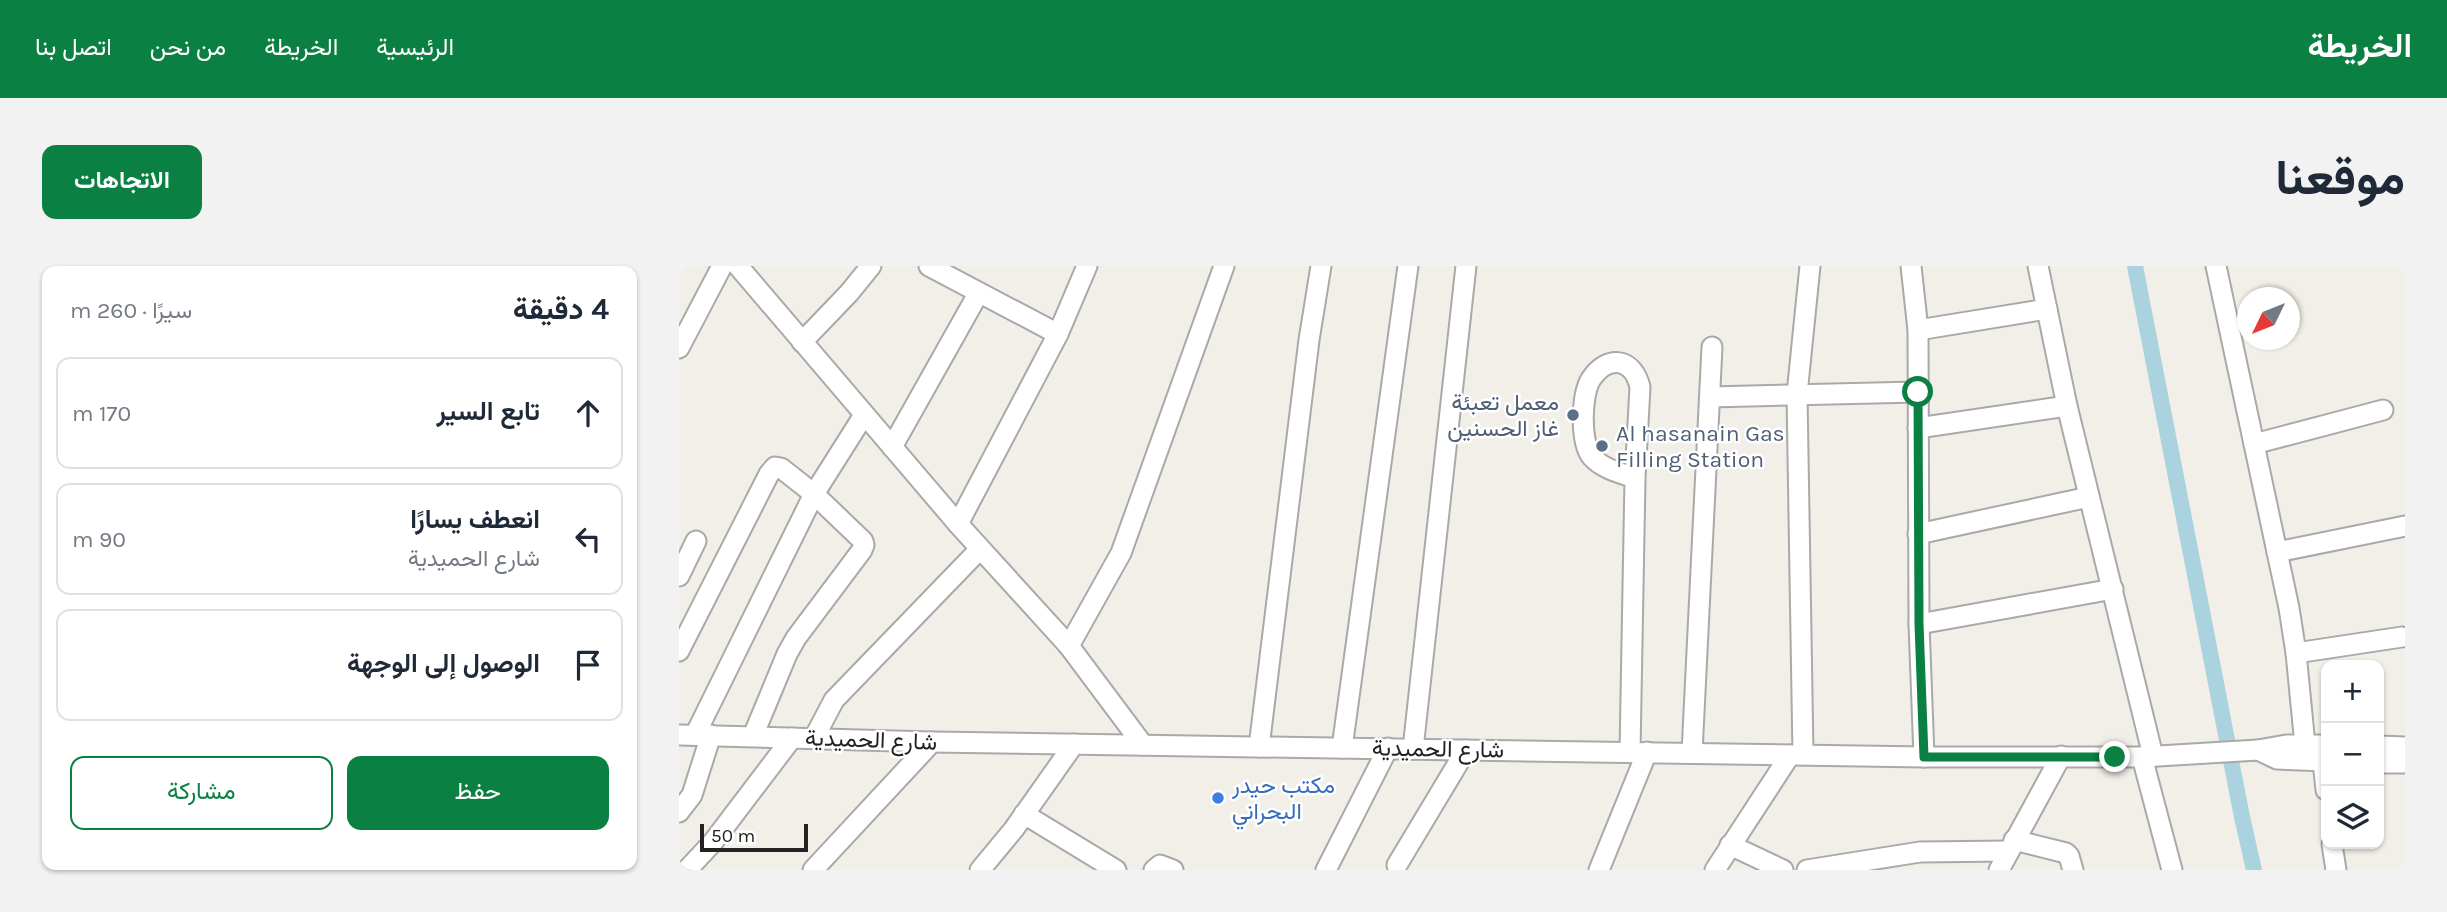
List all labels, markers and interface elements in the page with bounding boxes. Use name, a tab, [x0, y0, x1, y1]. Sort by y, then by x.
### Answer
text: الخريطة	[2308, 27, 2412, 65]
text: اتصل بنا	[35, 33, 112, 61]
text: من نحن	[150, 33, 226, 61]
text: الخريطة	[264, 33, 338, 61]
text: الرئيسية	[376, 33, 454, 61]
button: الاتجاهات	[42, 145, 202, 219]
text: موقعنا	[2275, 149, 2405, 206]
north arrow	[2237, 287, 2300, 350]
text: 4 دقيقة	[513, 291, 609, 327]
text: سيرًا · 260 m	[70, 297, 192, 324]
route start	[1902, 376, 1933, 407]
place label: معمل تعبئة غاز الحسنين	[1447, 389, 1559, 443]
icon: ahead	[569, 394, 607, 432]
text: تابع السير	[436, 396, 540, 427]
text: 170 m	[72, 400, 131, 427]
marker: معمل تعبئة غاز الحسنين	[1565, 407, 1581, 423]
place label: Al hasanain Gas Filling Station	[1616, 420, 1785, 473]
marker: Al hasanain Gas Filling Station	[1594, 438, 1610, 454]
text: انعطف يسارًا	[410, 504, 540, 535]
icon: left	[569, 520, 607, 558]
text: 90 m	[72, 526, 126, 553]
text: شارع الحميدية	[408, 545, 540, 572]
icon: arrive	[569, 646, 607, 684]
text: الوصول إلى الوجهة	[347, 648, 540, 679]
map controls	[2321, 660, 2384, 849]
button: +	[2321, 660, 2384, 723]
button: −	[2321, 723, 2384, 786]
street label: شارع الحميدية	[804, 724, 938, 758]
street label: شارع الحميدية	[1372, 734, 1504, 766]
route end	[2099, 741, 2130, 772]
button: مشاركة	[70, 756, 333, 830]
button: حفظ	[347, 756, 609, 830]
place label: مكتب حيدر البحراني	[1231, 772, 1335, 830]
button: layers	[2321, 786, 2384, 849]
marker: مكتب حيدر البحراني	[1210, 790, 1226, 806]
scale bar	[700, 821, 809, 853]
text: 50 m	[711, 825, 755, 847]

